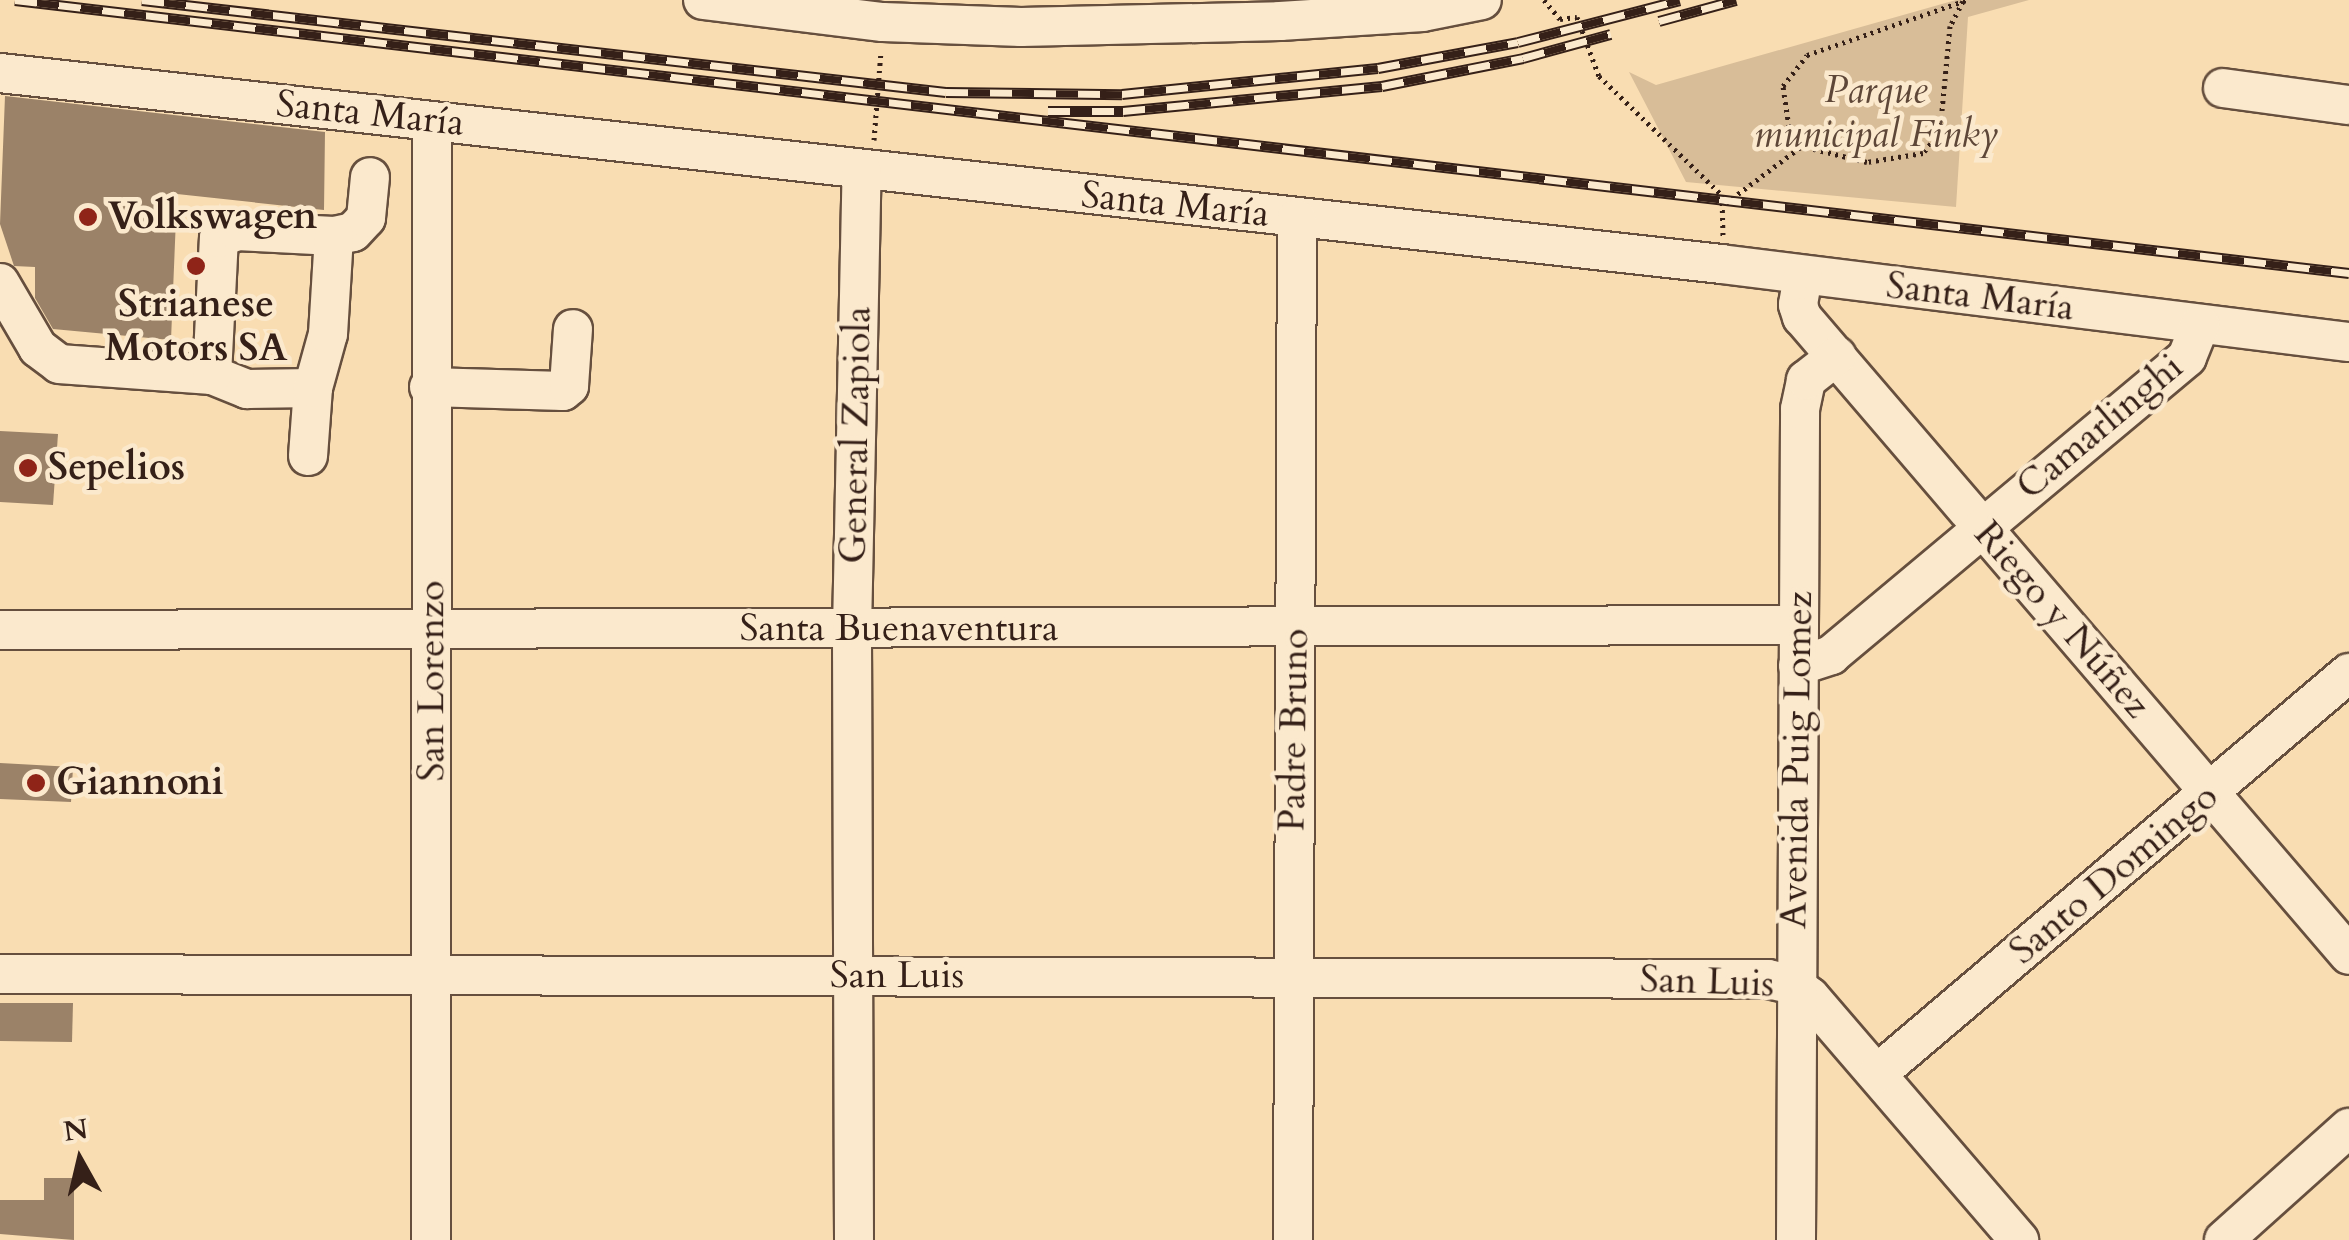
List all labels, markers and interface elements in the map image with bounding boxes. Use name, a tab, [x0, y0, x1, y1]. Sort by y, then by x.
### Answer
park label: Parque municipal Finky	[1754, 68, 1998, 157]
street label: Santa María	[274, 81, 466, 147]
street label: Santa María	[1079, 172, 1271, 238]
place label: Volkswagen	[108, 194, 317, 240]
marker: Volkswagen	[77, 206, 99, 228]
marker: Strianese Motors SA	[185, 255, 207, 277]
street label: Santa María	[1883, 263, 2077, 331]
place label: Strianese Motors SA	[105, 282, 287, 372]
street label: General Zapiola	[831, 306, 881, 564]
street label: Camarlinghi	[2008, 344, 2192, 510]
place label: Sepelios	[48, 445, 185, 491]
marker: Sepelios	[17, 457, 39, 479]
street label: Riego y Núñez	[1964, 512, 2160, 728]
street label: San Lorenzo	[409, 580, 455, 782]
street label: Avenida Puig Lomez	[1771, 591, 1823, 929]
street label: Santa Buenaventura	[740, 606, 1058, 652]
street label: Padre Bruno	[1269, 628, 1319, 832]
place label: Giannoni	[56, 760, 224, 806]
marker: Giannoni	[25, 772, 47, 794]
street label: Santo Domingo	[2001, 774, 2227, 974]
street label: San Luis	[830, 953, 964, 999]
street label: San Luis	[1639, 957, 1775, 1007]
north arrow	[30, 1110, 130, 1210]
text: N	[61, 1110, 90, 1151]

